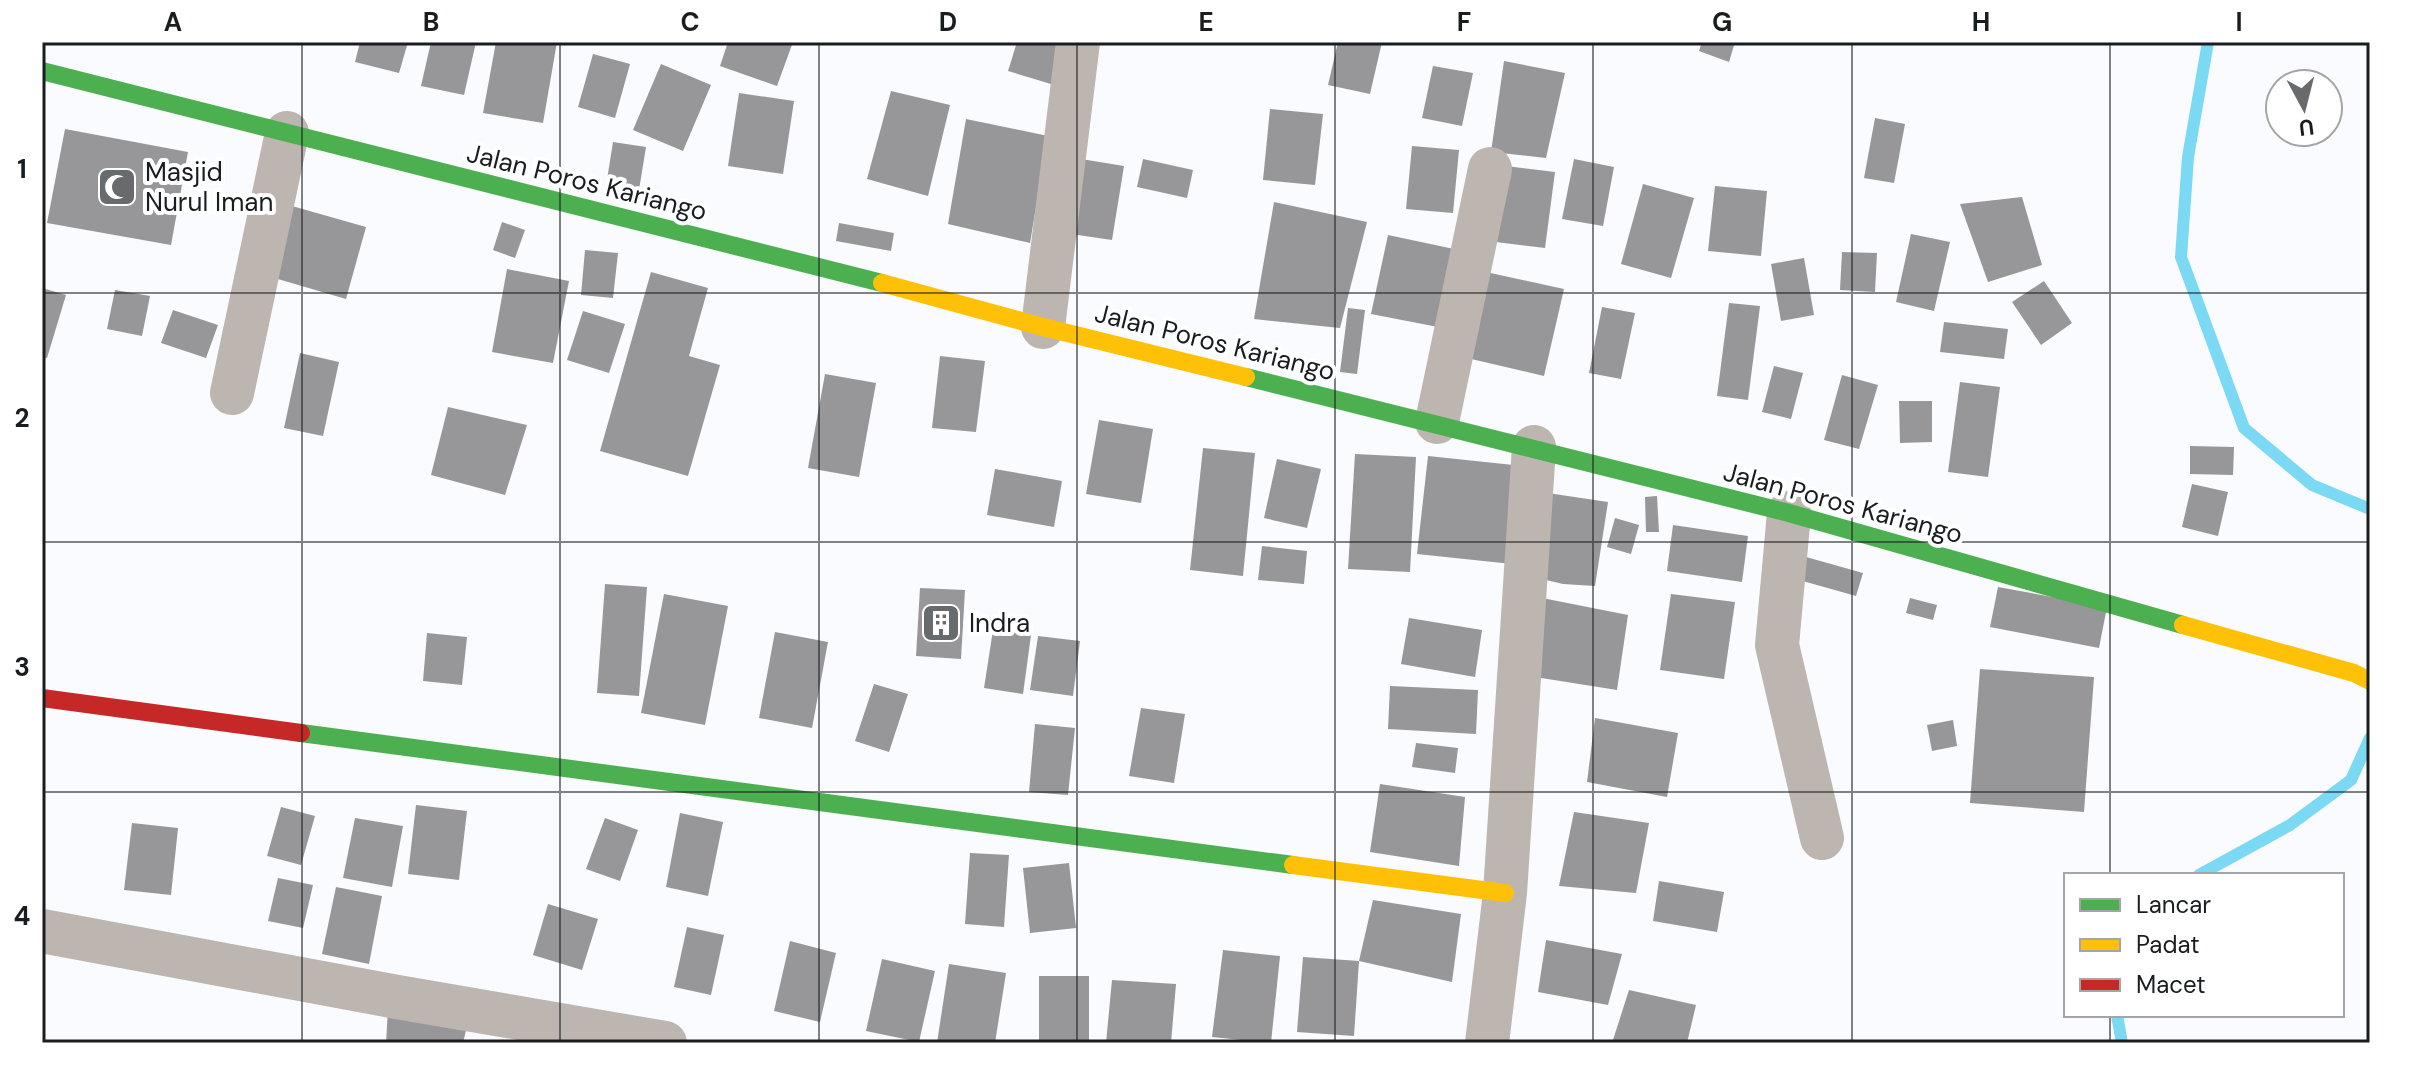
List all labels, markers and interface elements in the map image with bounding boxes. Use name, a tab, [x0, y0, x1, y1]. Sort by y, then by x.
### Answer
text: A	[164, 5, 182, 39]
text: B	[423, 5, 439, 39]
text: C	[680, 5, 700, 39]
text: D	[939, 5, 957, 39]
text: E	[1198, 5, 1214, 39]
text: F	[1457, 5, 1471, 39]
text: G	[1712, 5, 1732, 39]
text: H	[1972, 5, 1990, 39]
text: I	[2235, 5, 2243, 39]
north arrow	[2264, 68, 2344, 148]
text: U	[2297, 112, 2316, 143]
street label: Jalan Poros Kariango	[463, 136, 711, 228]
text: 1	[17, 152, 27, 186]
place label: Masjid Nurul Iman	[145, 155, 273, 219]
mosque icon: Masjid Nurul Iman	[96, 166, 138, 208]
street label: Jalan Poros Kariango	[1091, 296, 1339, 388]
text: 2	[14, 401, 30, 435]
street label: Jalan Poros Kariango	[1720, 455, 1966, 551]
building icon: Indra	[920, 602, 962, 644]
place label: Indra	[969, 606, 1030, 640]
text: 3	[14, 650, 30, 684]
legend	[2064, 873, 2344, 1017]
text: Lancar	[2136, 889, 2211, 920]
text: 4	[14, 899, 30, 933]
text: Padat	[2136, 929, 2200, 960]
text: Macet	[2136, 969, 2206, 1000]

